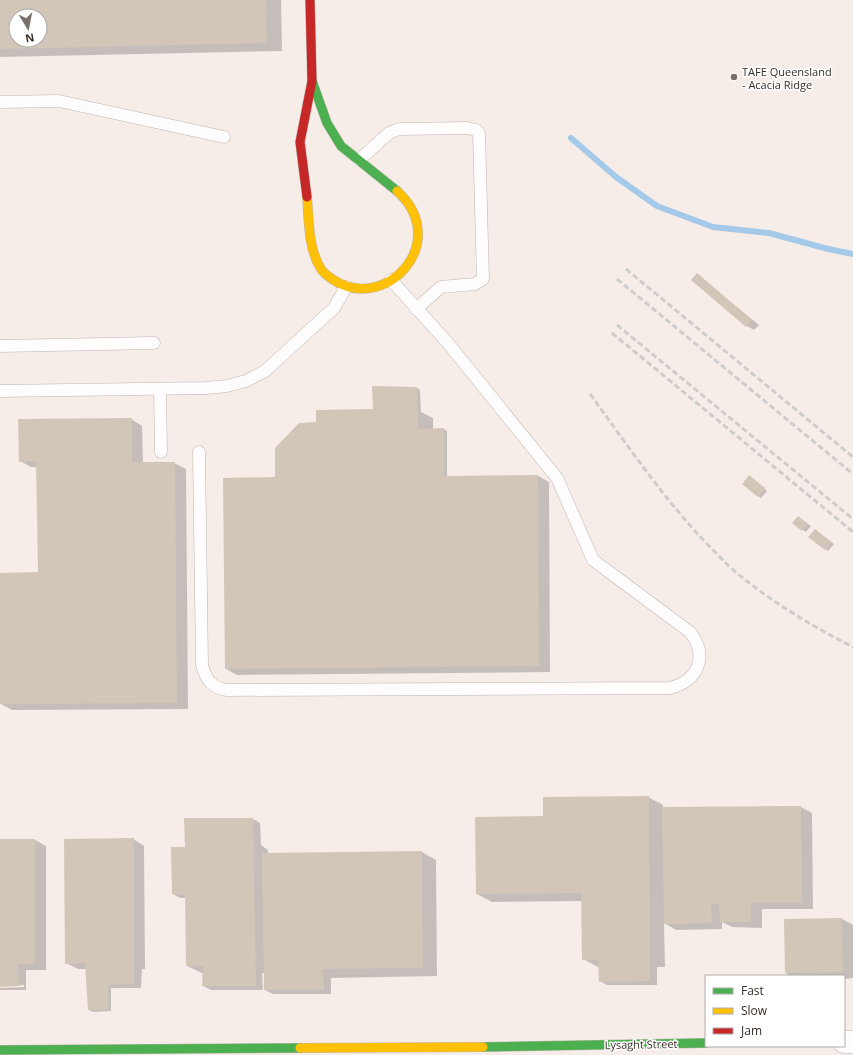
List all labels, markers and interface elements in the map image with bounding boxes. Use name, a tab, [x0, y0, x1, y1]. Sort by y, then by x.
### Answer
north arrow	[8, 8, 48, 48]
text: N	[24, 30, 36, 47]
place label: TAFE Queensland - Acacia Ridge	[742, 64, 832, 92]
marker: TAFE Queensland - Acacia Ridge	[729, 72, 739, 82]
legend	[705, 975, 845, 1047]
text: Fast	[741, 982, 764, 999]
text: Slow	[741, 1002, 768, 1019]
text: Jam	[740, 1022, 762, 1039]
street label: Lysaght Street	[604, 1036, 678, 1052]

